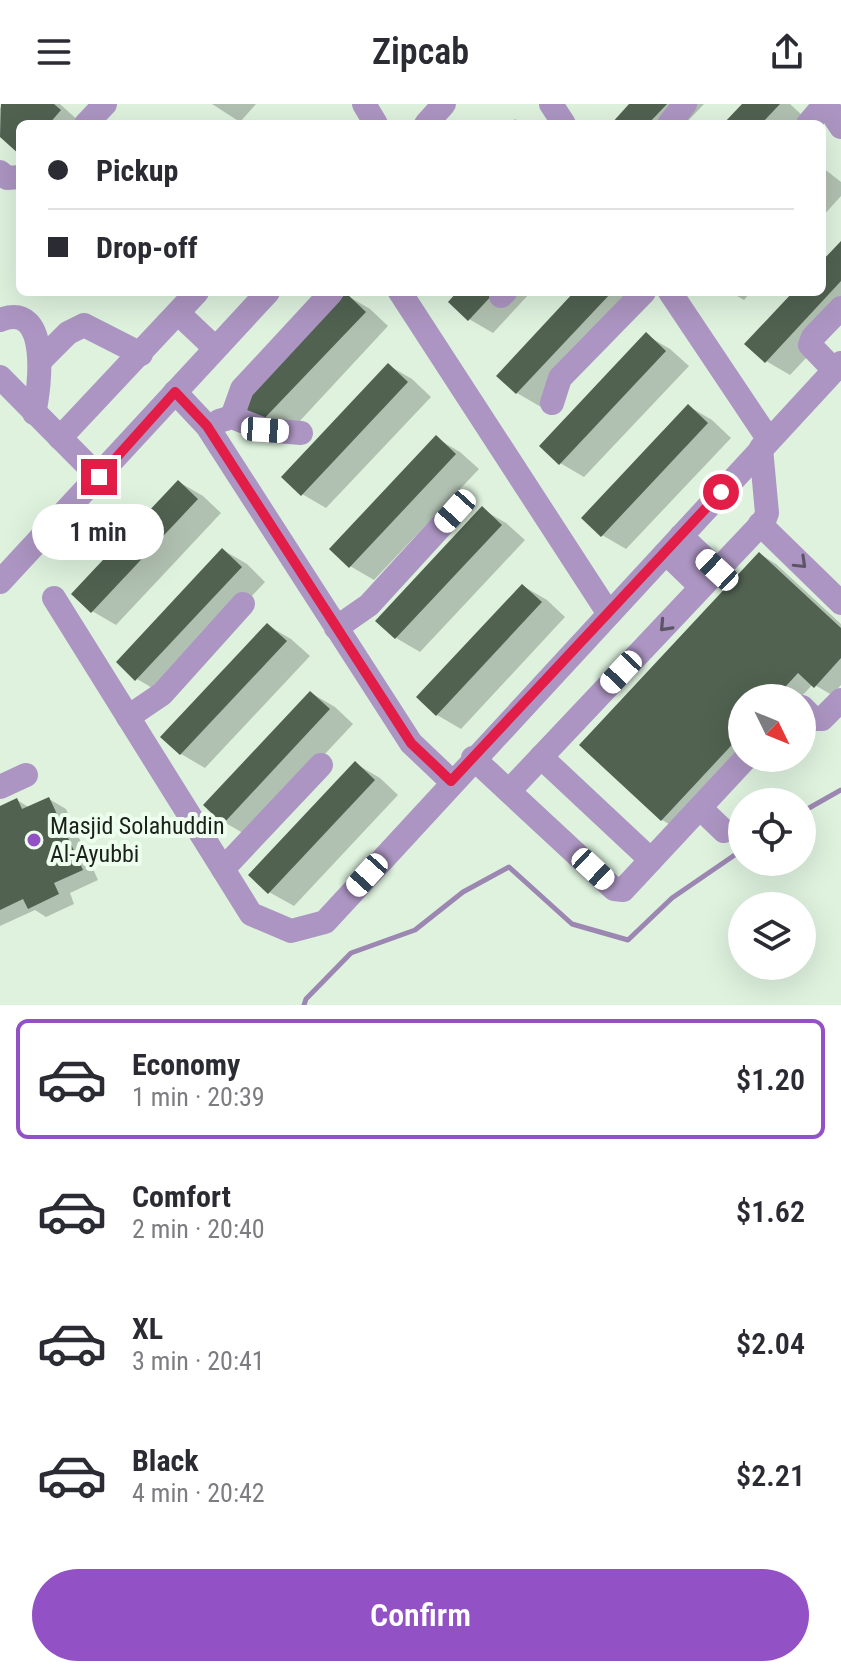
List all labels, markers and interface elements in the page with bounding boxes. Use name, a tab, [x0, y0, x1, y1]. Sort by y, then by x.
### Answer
icon: menu	[32, 30, 76, 74]
icon: share	[765, 30, 809, 74]
text: Zipcab	[372, 31, 469, 73]
text: Pickup	[96, 153, 178, 188]
text: Drop-off	[96, 230, 198, 265]
car	[240, 416, 290, 444]
route end	[81, 459, 117, 495]
route start	[703, 474, 739, 510]
car	[430, 485, 480, 537]
callout: 1 min	[33, 505, 165, 561]
text: 1 min	[69, 517, 127, 547]
car	[691, 545, 743, 595]
one-way arrow	[792, 554, 806, 569]
one-way arrow	[659, 617, 674, 631]
car	[596, 646, 646, 698]
north arrow	[728, 684, 816, 772]
map controls	[728, 684, 816, 980]
button: locate	[728, 788, 816, 876]
place label: Masjid Solahuddin Al-Ayubbi	[50, 812, 225, 868]
marker: Masjid Solahuddin Al-Ayubbi	[25, 831, 43, 849]
car	[567, 844, 619, 894]
car	[342, 849, 392, 901]
button: layers	[728, 892, 816, 980]
icon: car	[36, 1043, 108, 1115]
text: Economy	[132, 1047, 240, 1082]
text: $1.20	[736, 1062, 805, 1097]
text: 1 min · 20:39	[132, 1082, 265, 1112]
icon: car	[36, 1175, 108, 1247]
text: Comfort	[132, 1179, 231, 1214]
text: $1.62	[736, 1194, 805, 1229]
text: 2 min · 20:40	[132, 1214, 265, 1244]
icon: car	[36, 1307, 108, 1379]
text: XL	[132, 1311, 163, 1346]
text: $2.04	[736, 1326, 805, 1361]
text: 3 min · 20:41	[132, 1346, 265, 1376]
icon: car	[36, 1439, 108, 1511]
text: Black	[132, 1443, 199, 1478]
text: $2.21	[736, 1458, 805, 1493]
text: 4 min · 20:42	[132, 1478, 265, 1508]
button: Confirm	[32, 1569, 809, 1661]

